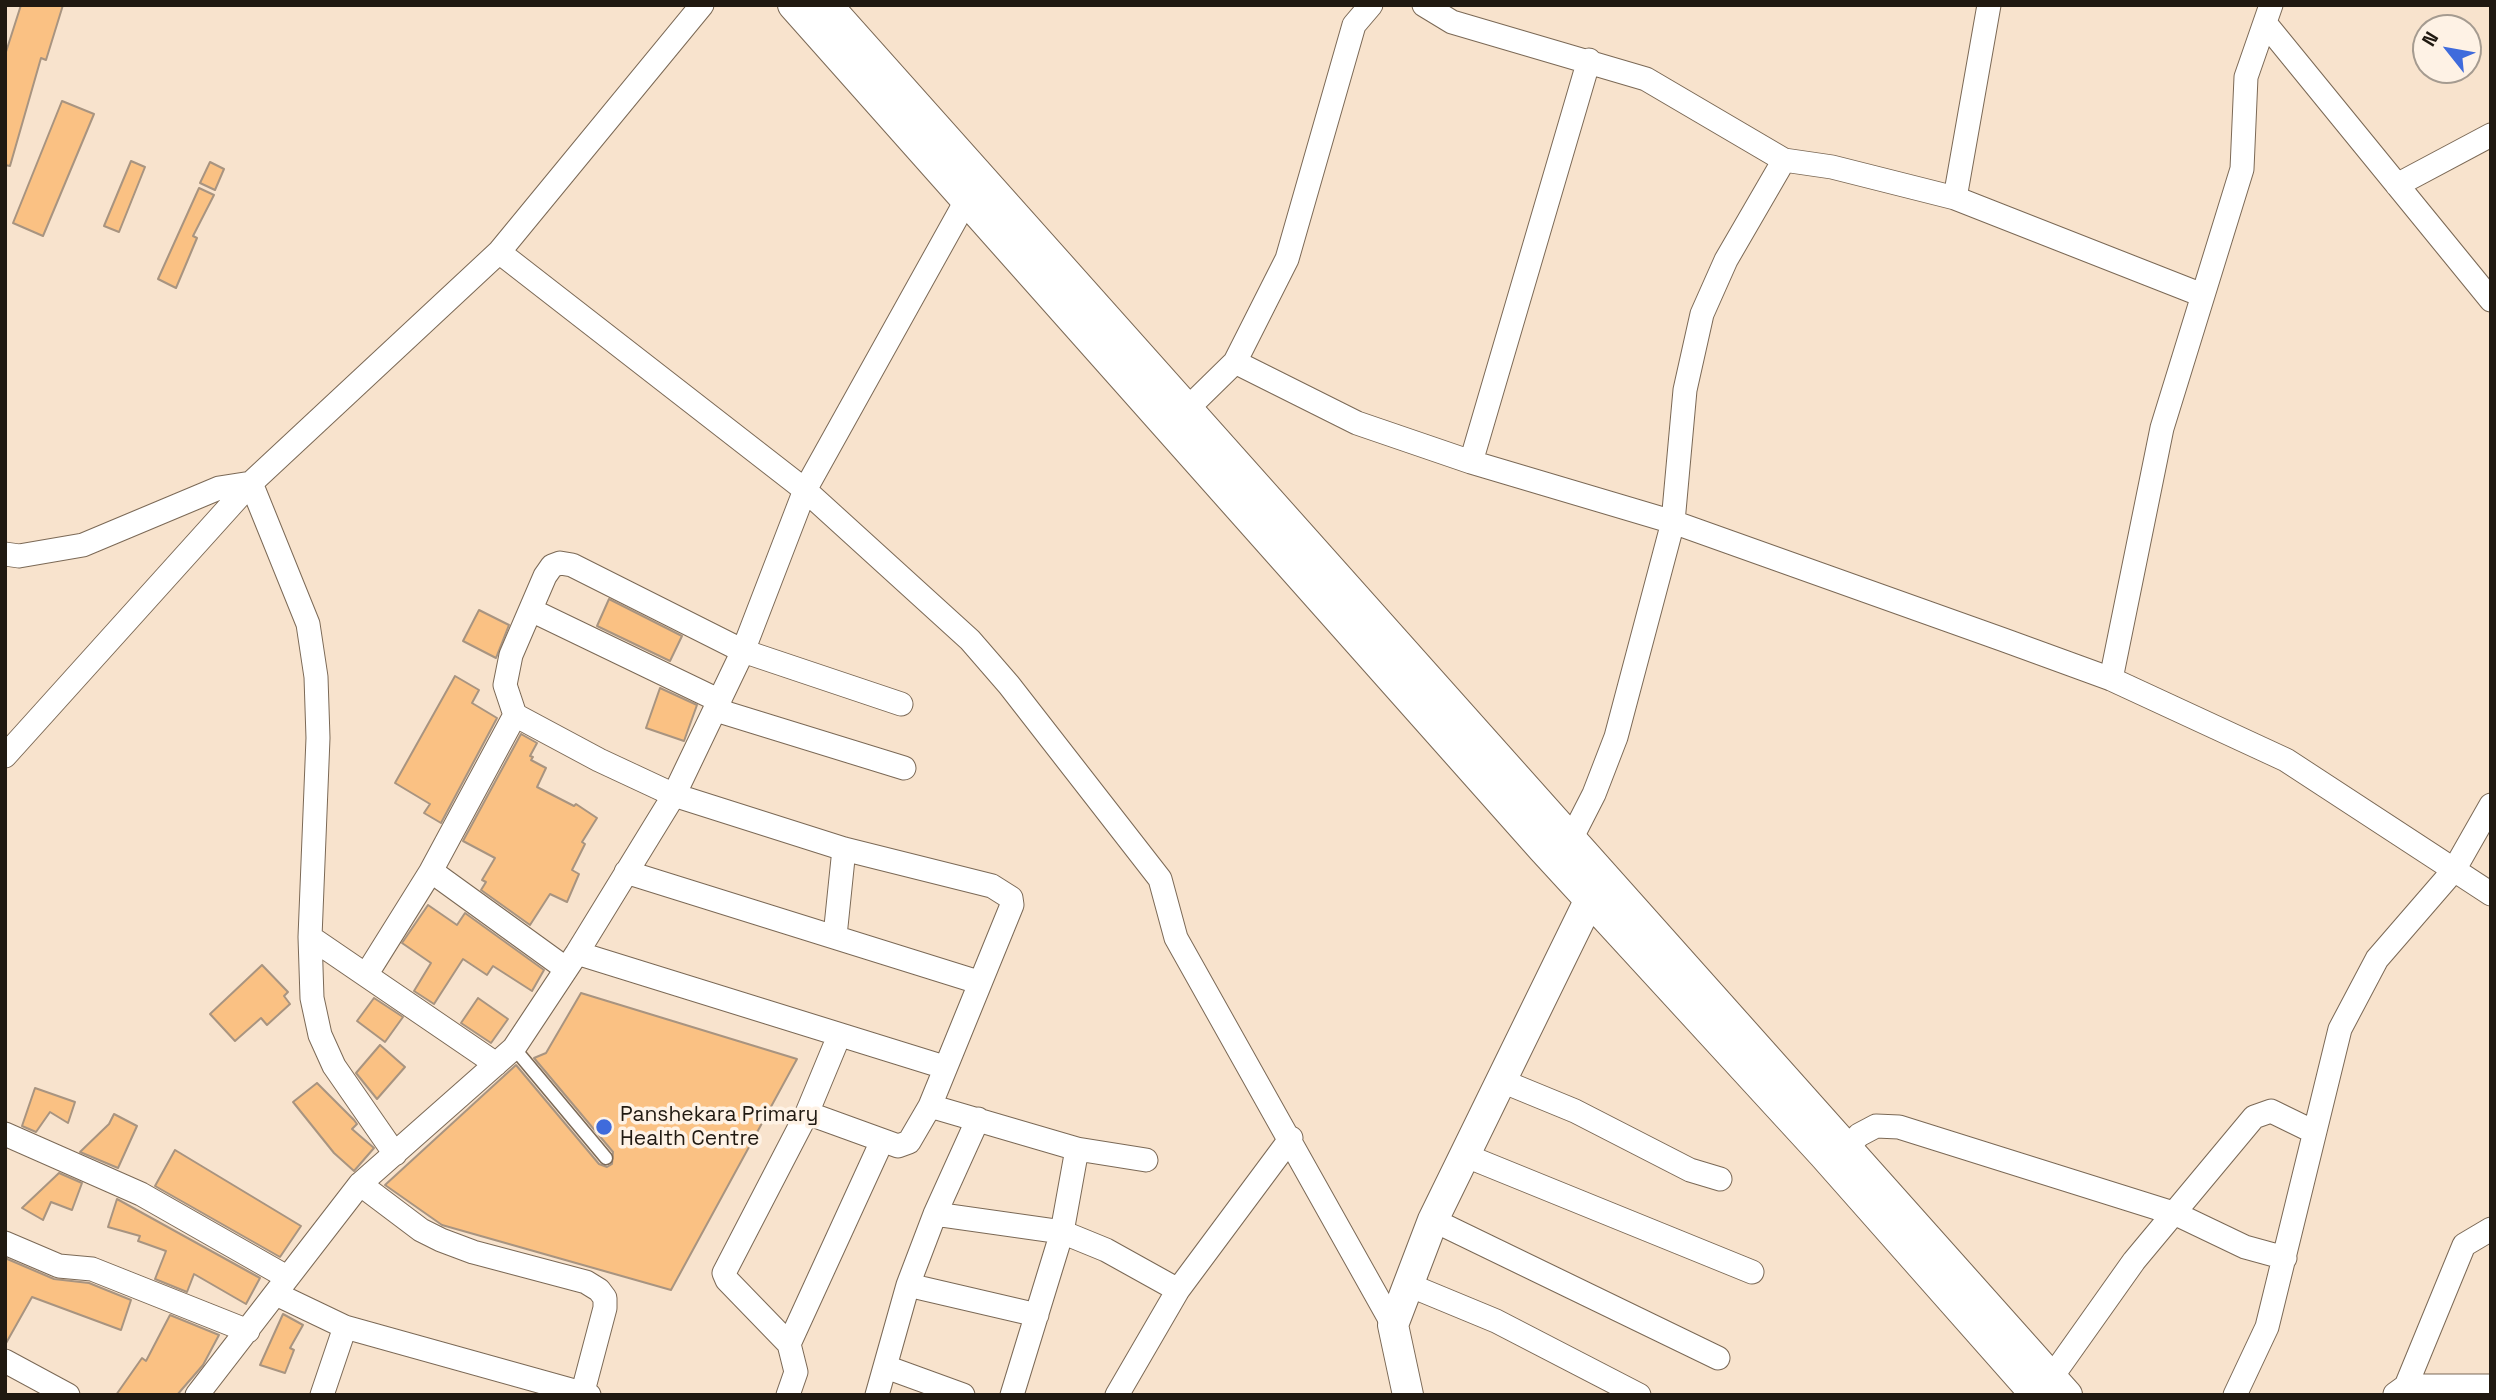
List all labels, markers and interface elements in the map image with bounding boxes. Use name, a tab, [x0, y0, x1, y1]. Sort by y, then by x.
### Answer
north arrow	[2412, 14, 2482, 84]
text: N	[2416, 27, 2444, 51]
place label: Panshekara Primary Health Centre	[620, 1102, 818, 1152]
marker: Panshekara Primary Health Centre	[594, 1117, 614, 1137]

